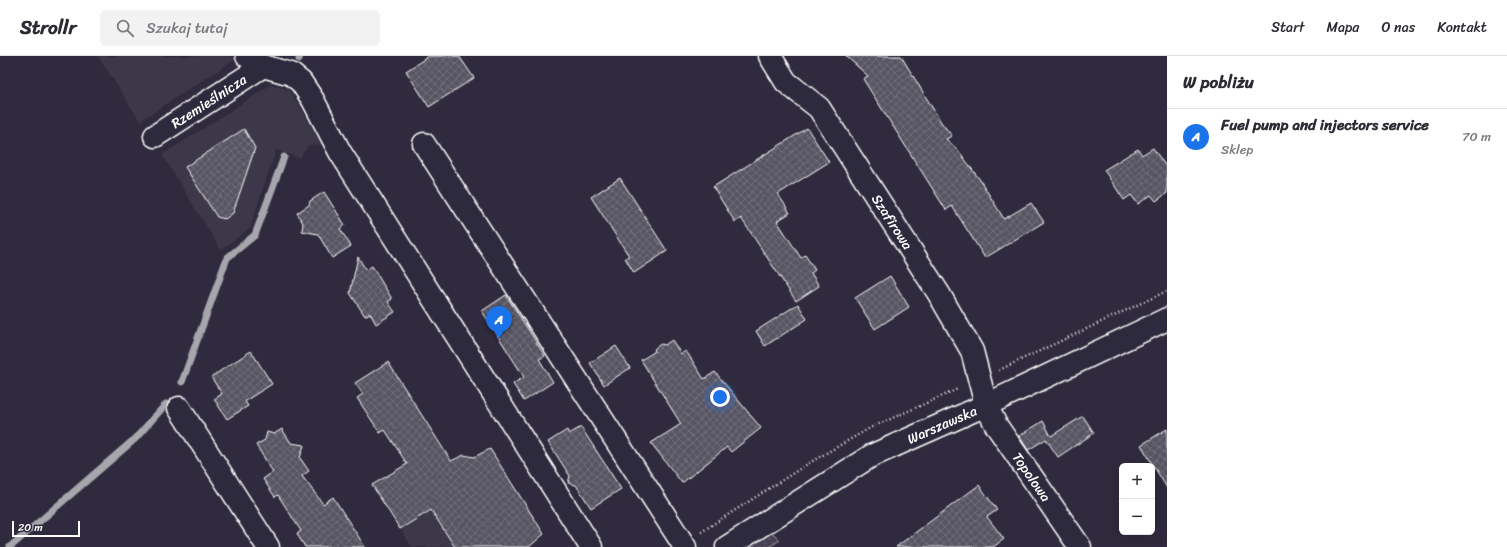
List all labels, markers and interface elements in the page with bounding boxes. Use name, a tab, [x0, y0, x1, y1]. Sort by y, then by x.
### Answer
search box	[100, 10, 380, 46]
text: Strollr	[20, 11, 76, 44]
text: Szukaj tutaj	[146, 15, 228, 41]
text: Start	[1271, 15, 1305, 40]
text: Mapa	[1327, 15, 1359, 40]
text: O nas	[1381, 15, 1415, 40]
text: Kontakt	[1437, 15, 1487, 40]
icon: search	[114, 17, 136, 39]
street label: Rzemieślnicza	[166, 67, 253, 136]
text: W pobliżu	[1183, 67, 1254, 97]
text: Fuel pump and injectors service	[1221, 112, 1429, 138]
text: A	[1192, 125, 1200, 148]
text: 70 m	[1462, 125, 1491, 148]
text: Sklep	[1221, 138, 1253, 161]
street label: Szafirowa	[865, 189, 919, 255]
pin: A	[486, 306, 512, 339]
your location	[710, 387, 730, 407]
street label: Warszawska	[903, 398, 981, 451]
street label: Topolowa	[1005, 447, 1058, 507]
map controls	[1119, 463, 1155, 535]
button: +	[1119, 463, 1155, 499]
button: −	[1119, 499, 1155, 535]
text: 20 m	[18, 518, 43, 537]
scale bar	[12, 519, 80, 538]

